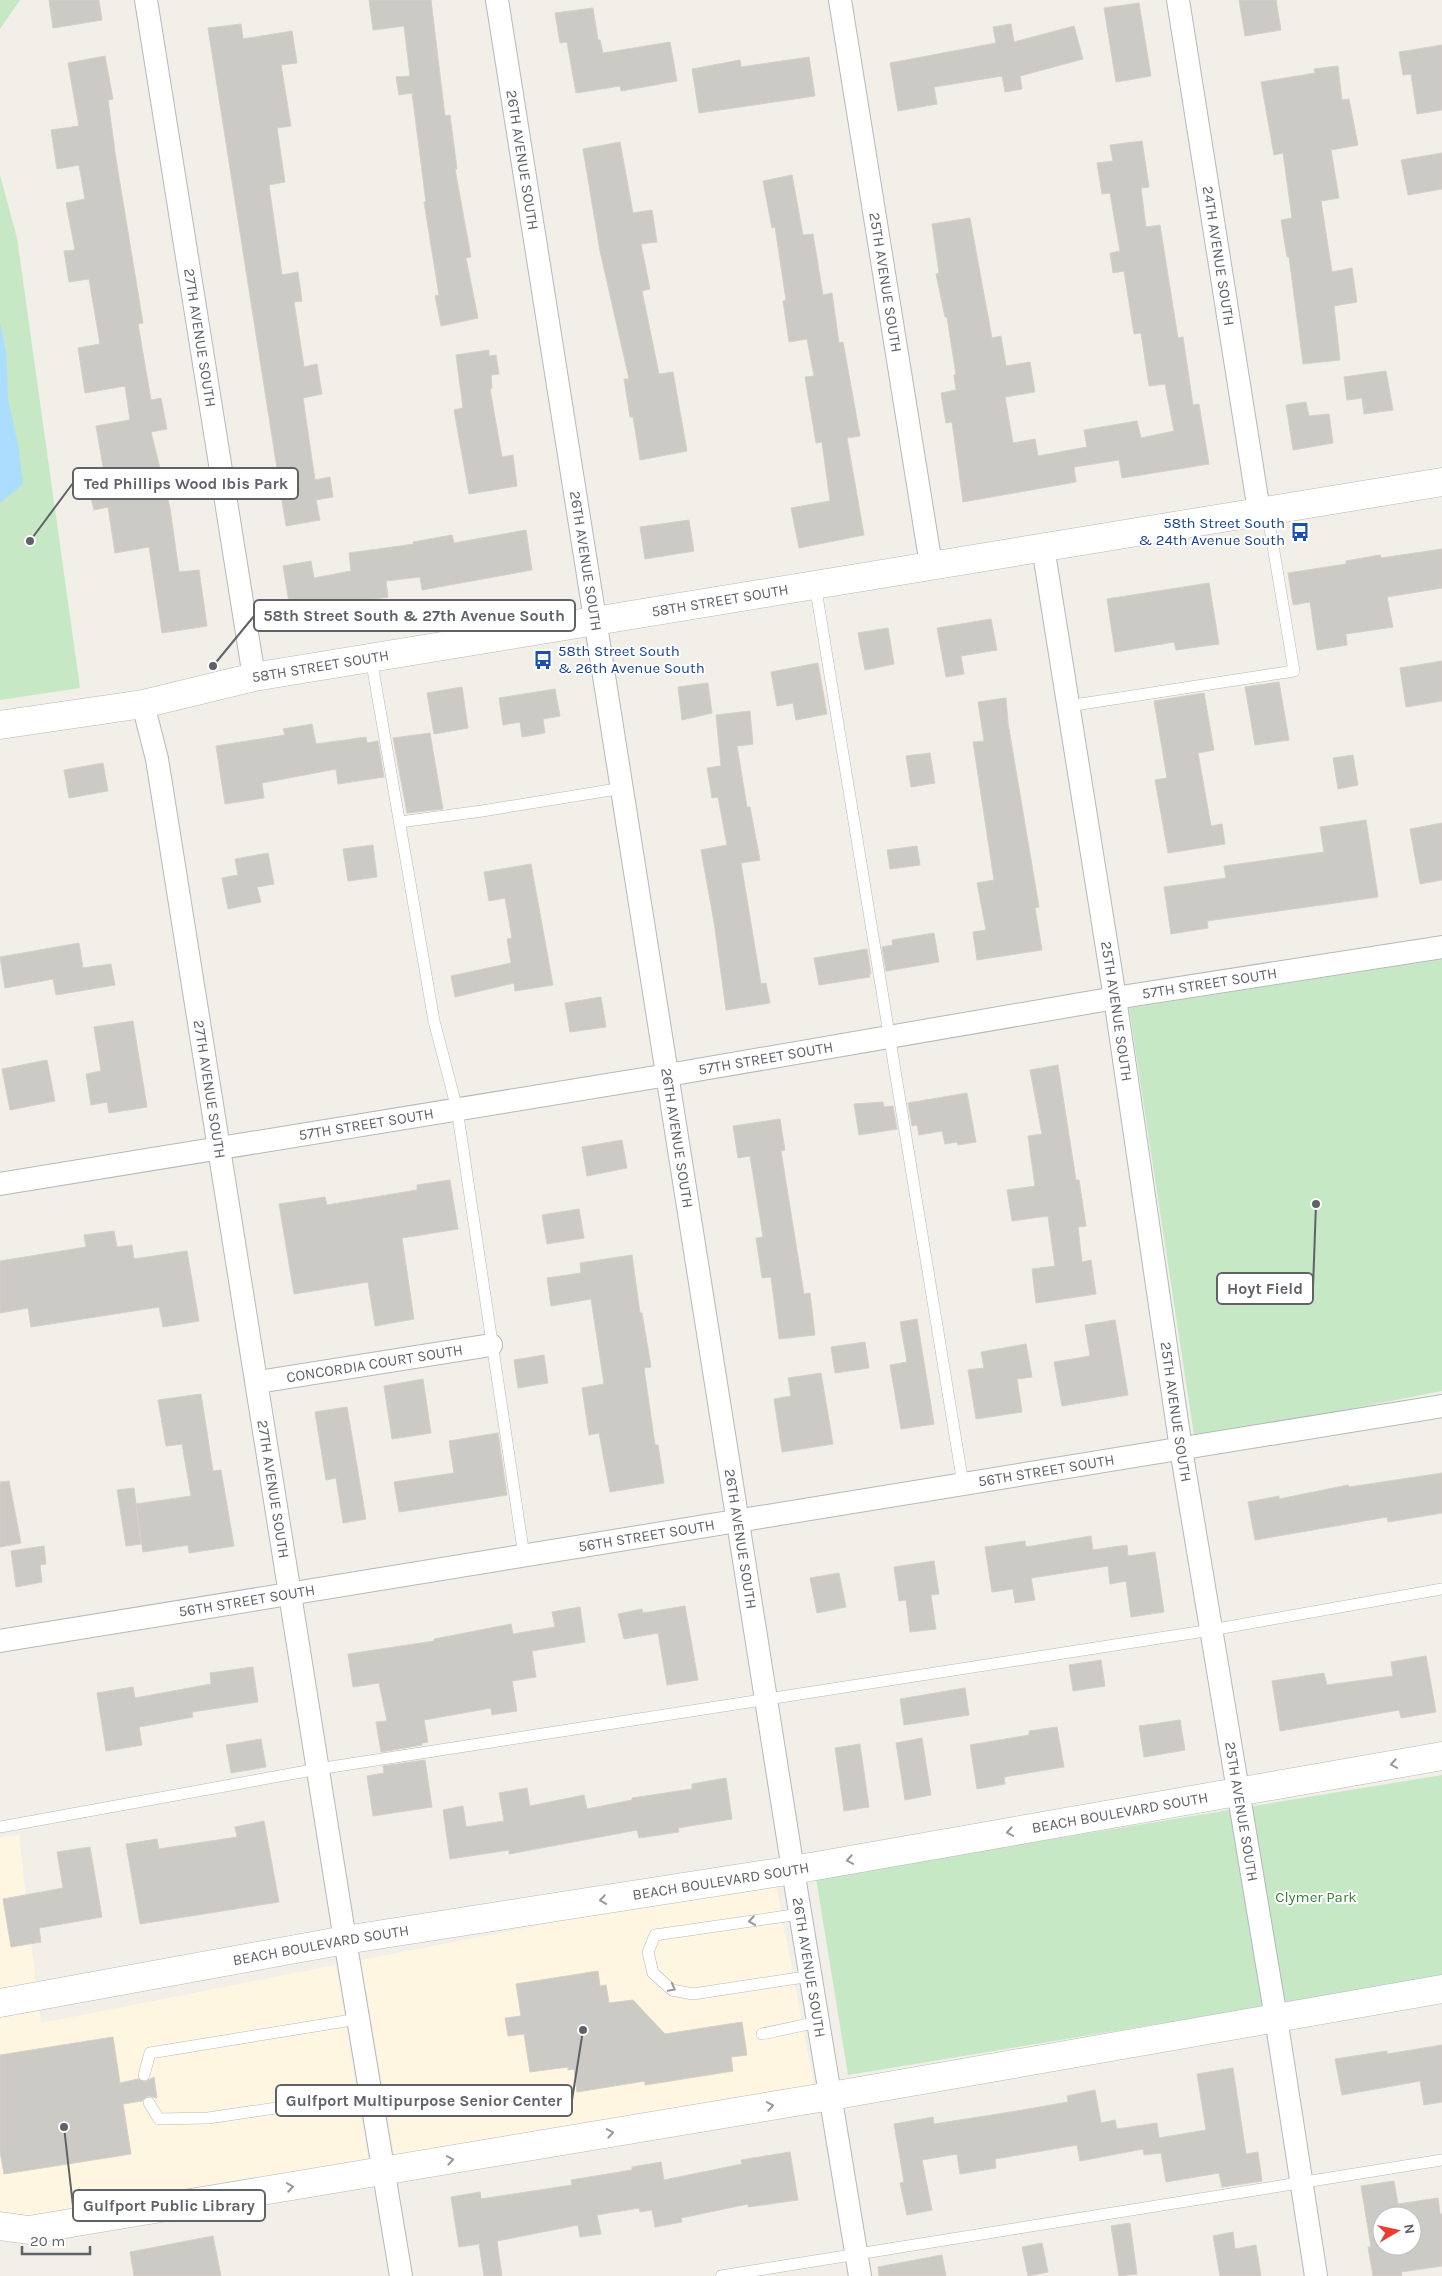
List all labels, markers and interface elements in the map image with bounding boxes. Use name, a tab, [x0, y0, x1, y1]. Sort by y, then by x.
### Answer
street label: 26TH AVENUE SOUTH	[502, 89, 542, 231]
street label: 24TH AVENUE SOUTH	[1199, 185, 1239, 327]
street label: 25TH AVENUE SOUTH	[865, 211, 906, 354]
street label: 27TH AVENUE SOUTH	[180, 267, 220, 408]
callout: Ted Phillips Wood Ibis Park	[73, 468, 298, 499]
text: Ted Phillips Wood Ibis Park	[84, 474, 289, 493]
street label: 26TH AVENUE SOUTH	[566, 490, 606, 632]
place label: 58th Street South & 24th Avenue South	[1138, 514, 1285, 549]
bus stop icon: 58th Street South & 24th Avenue South	[1289, 521, 1311, 543]
street label: 58TH STREET SOUTH	[650, 580, 790, 621]
callout: 58th Street South & 27th Avenue South	[254, 600, 575, 631]
text: 58th Street South & 27th Avenue South	[263, 606, 565, 625]
place label: 58th Street South & 26th Avenue South	[558, 642, 705, 677]
street label: 58TH STREET SOUTH	[250, 646, 390, 686]
bus stop icon: 58th Street South & 26th Avenue South	[532, 649, 554, 671]
street label: 25TH AVENUE SOUTH	[1097, 940, 1136, 1082]
street label: 57TH STREET SOUTH	[1141, 964, 1278, 1003]
street label: 27TH AVENUE SOUTH	[190, 1018, 229, 1160]
street label: 57TH STREET SOUTH	[697, 1038, 834, 1079]
street label: 26TH AVENUE SOUTH	[657, 1066, 697, 1209]
street label: 57TH STREET SOUTH	[297, 1104, 435, 1144]
callout: Hoyt Field	[1217, 1273, 1313, 1304]
text: Hoyt Field	[1227, 1279, 1303, 1298]
street label: CONCORDIA COURT SOUTH	[285, 1341, 464, 1386]
street label: 25TH AVENUE SOUTH	[1156, 1341, 1195, 1483]
street label: 27TH AVENUE SOUTH	[253, 1418, 293, 1560]
street label: 56TH STREET SOUTH	[977, 1451, 1116, 1490]
street label: 26TH AVENUE SOUTH	[721, 1467, 761, 1610]
street label: 56TH STREET SOUTH	[577, 1516, 716, 1556]
street label: 56TH STREET SOUTH	[177, 1581, 316, 1621]
street label: 25TH AVENUE SOUTH	[1221, 1740, 1262, 1883]
one-way arrow	[1390, 1759, 1398, 1769]
street label: BEACH BOULEVARD SOUTH	[1030, 1788, 1209, 1837]
one-way arrow	[1005, 1826, 1014, 1836]
one-way arrow	[845, 1854, 854, 1864]
street label: BEACH BOULEVARD SOUTH	[631, 1858, 811, 1904]
park label: Clymer Park	[1275, 1888, 1357, 1906]
one-way arrow	[599, 1894, 607, 1904]
street label: 26TH AVENUE SOUTH	[789, 1896, 829, 2039]
one-way arrow	[748, 1915, 756, 1926]
street label: BEACH BOULEVARD SOUTH	[231, 1921, 410, 1969]
one-way arrow	[667, 1982, 676, 1992]
callout: Gulfport Multipurpose Senior Center	[276, 2085, 572, 2116]
text: Gulfport Multipurpose Senior Center	[286, 2091, 563, 2110]
one-way arrow	[766, 2101, 775, 2111]
one-way arrow	[606, 2128, 615, 2138]
one-way arrow	[446, 2156, 454, 2166]
one-way arrow	[286, 2182, 294, 2193]
callout: Gulfport Public Library	[73, 2190, 265, 2221]
text: Gulfport Public Library	[83, 2196, 255, 2215]
north arrow	[1372, 2206, 1422, 2256]
text: N	[1400, 2223, 1419, 2235]
scale bar	[22, 2224, 90, 2256]
text: 20 m	[30, 2232, 65, 2250]

